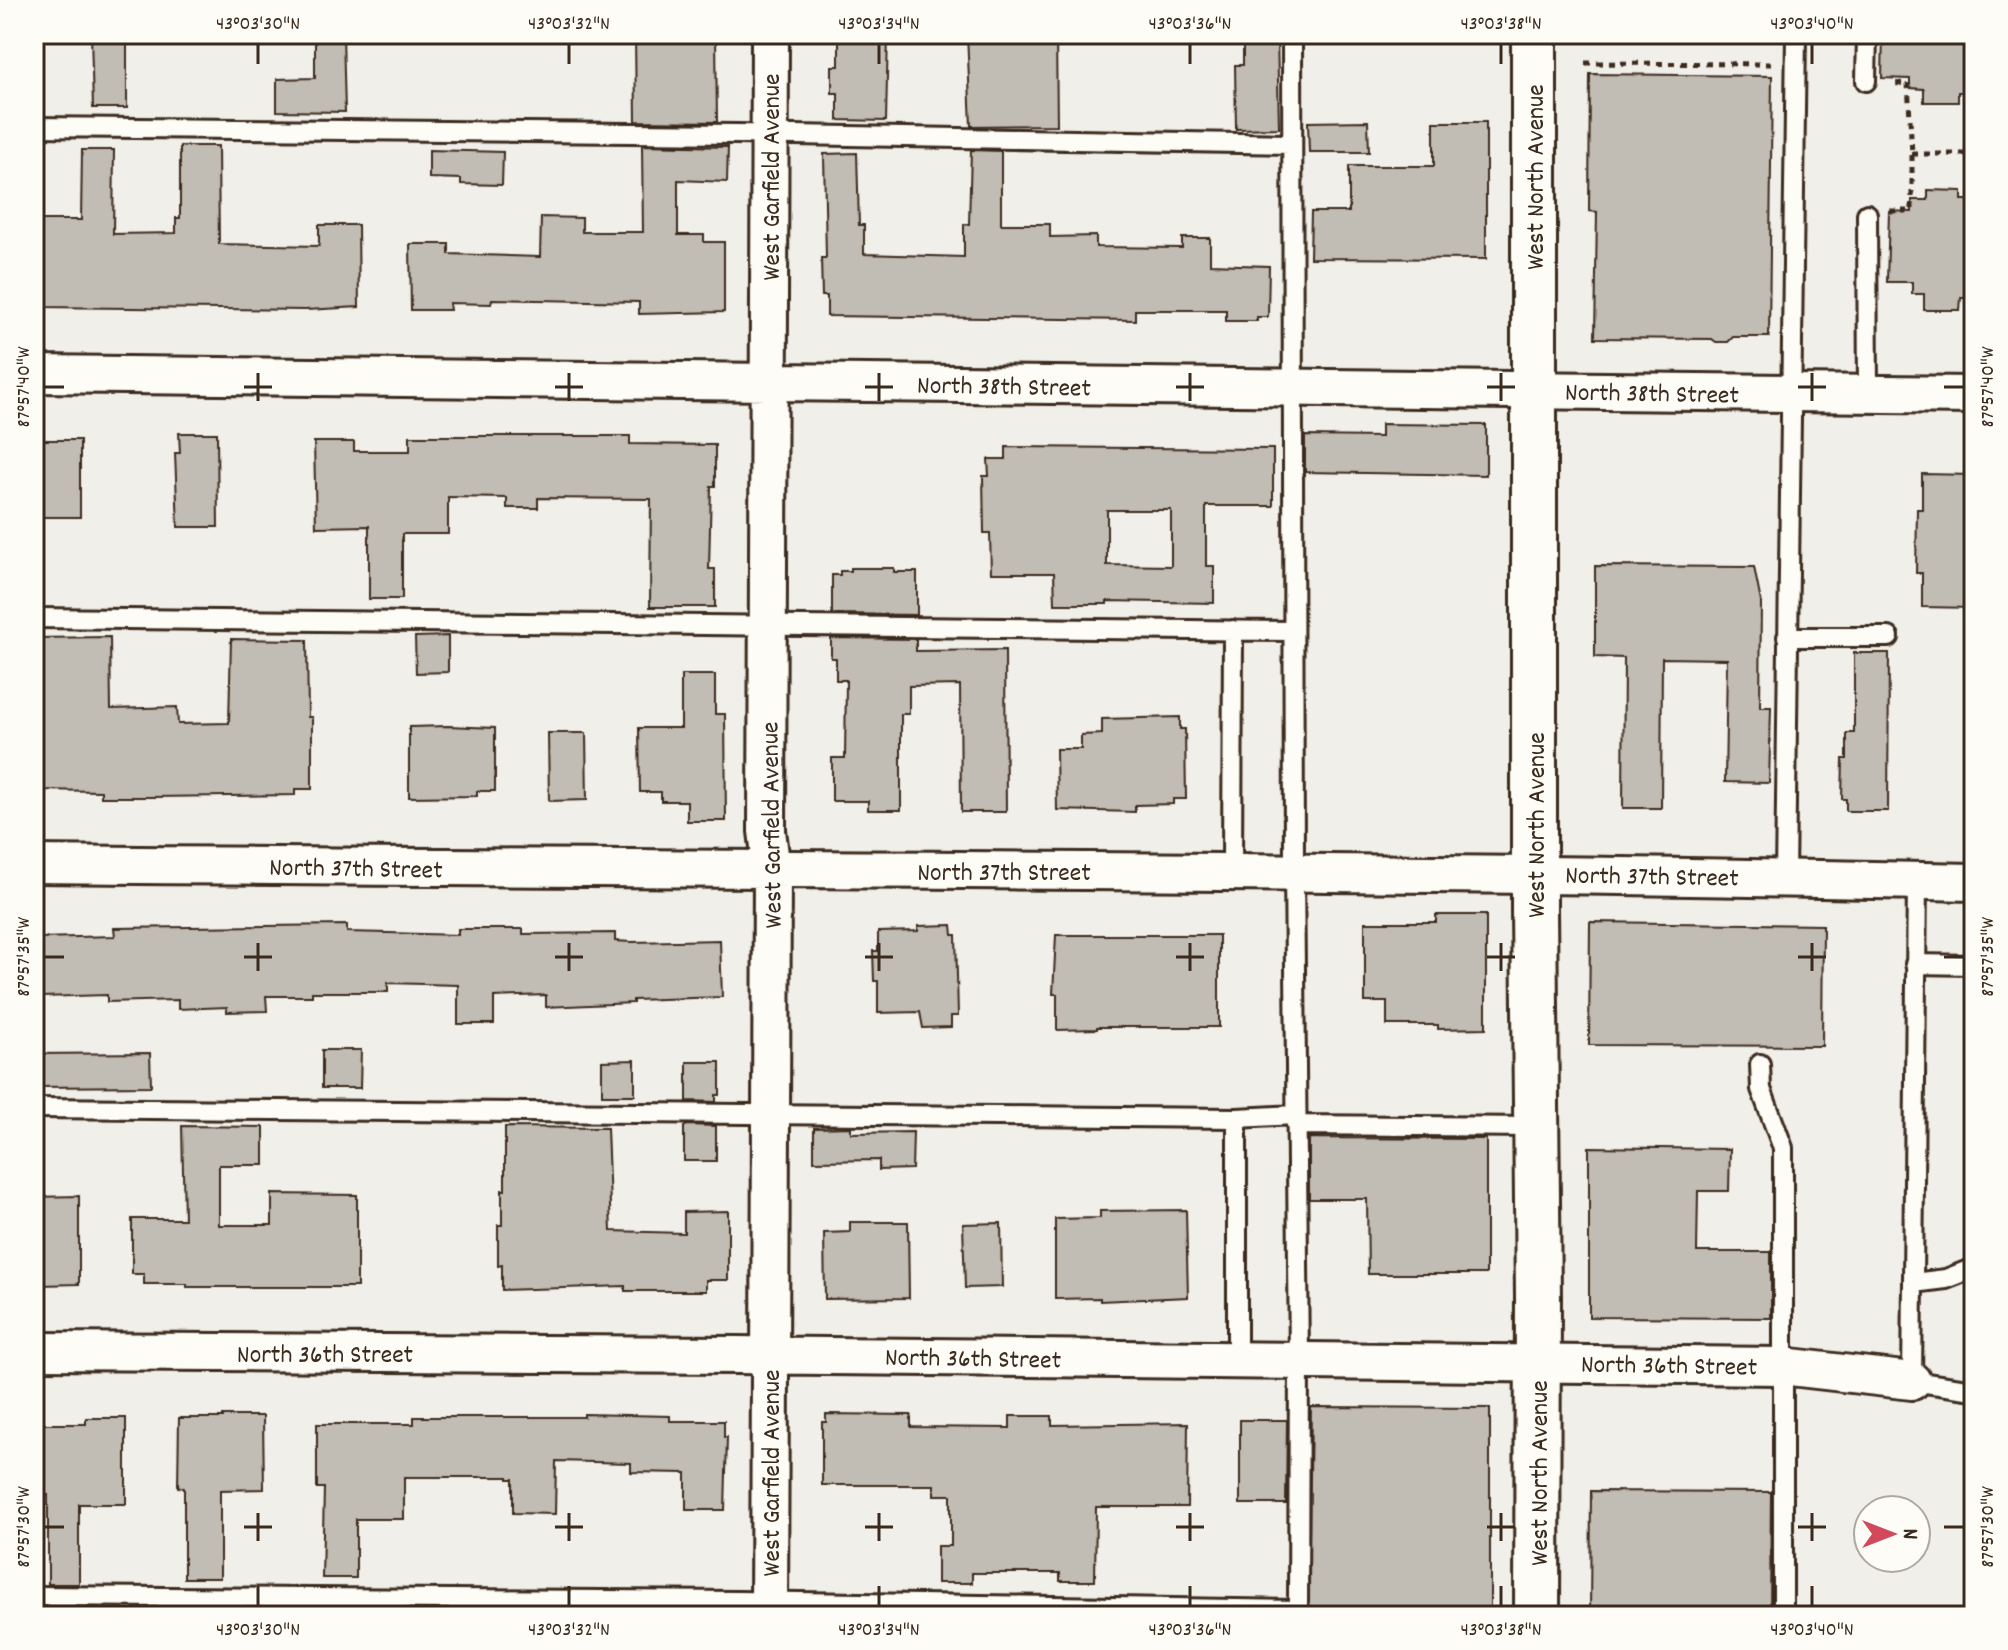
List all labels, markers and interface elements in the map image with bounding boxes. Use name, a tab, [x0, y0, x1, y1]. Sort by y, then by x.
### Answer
text: 43°03'30"N	[216, 11, 300, 39]
text: 43°03'32"N	[528, 11, 610, 39]
text: 43°03'34"N	[838, 11, 920, 39]
text: 43°03'36"N	[1149, 11, 1232, 39]
text: 43°03'38"N	[1460, 11, 1542, 39]
text: 43°03'40"N	[1770, 11, 1854, 39]
street label: West Garfield Avenue	[755, 74, 792, 280]
street label: West North Avenue	[1519, 84, 1556, 270]
text: 87°57'40"W	[11, 346, 39, 427]
text: 87°57'40"W	[1975, 346, 2003, 427]
street label: North 38th Street	[917, 368, 1092, 409]
street label: North 38th Street	[1565, 375, 1740, 416]
street label: West Garfield Avenue	[753, 721, 794, 929]
street label: West North Avenue	[1520, 732, 1557, 918]
street label: North 37th Street	[269, 850, 443, 891]
street label: North 37th Street	[917, 856, 1091, 893]
street label: North 37th Street	[1565, 858, 1739, 899]
text: 87°57'35"W	[11, 917, 39, 997]
text: 87°57'35"W	[1975, 917, 2003, 997]
street label: North 36th Street	[237, 1338, 414, 1375]
street label: North 36th Street	[884, 1340, 1062, 1381]
street label: North 36th Street	[1580, 1347, 1758, 1388]
street label: West Garfield Avenue	[755, 1370, 792, 1576]
street label: West North Avenue	[1523, 1380, 1560, 1566]
text: 87°57'30"W	[11, 1486, 39, 1568]
text: 87°57'30"W	[1975, 1486, 2003, 1568]
north arrow	[1852, 1494, 1932, 1574]
text: N	[1893, 1529, 1924, 1540]
text: 43°03'30"N	[216, 1617, 300, 1645]
text: 43°03'32"N	[528, 1617, 610, 1645]
text: 43°03'34"N	[838, 1617, 920, 1645]
text: 43°03'36"N	[1149, 1617, 1232, 1645]
text: 43°03'38"N	[1460, 1617, 1542, 1645]
text: 43°03'40"N	[1770, 1617, 1854, 1645]

